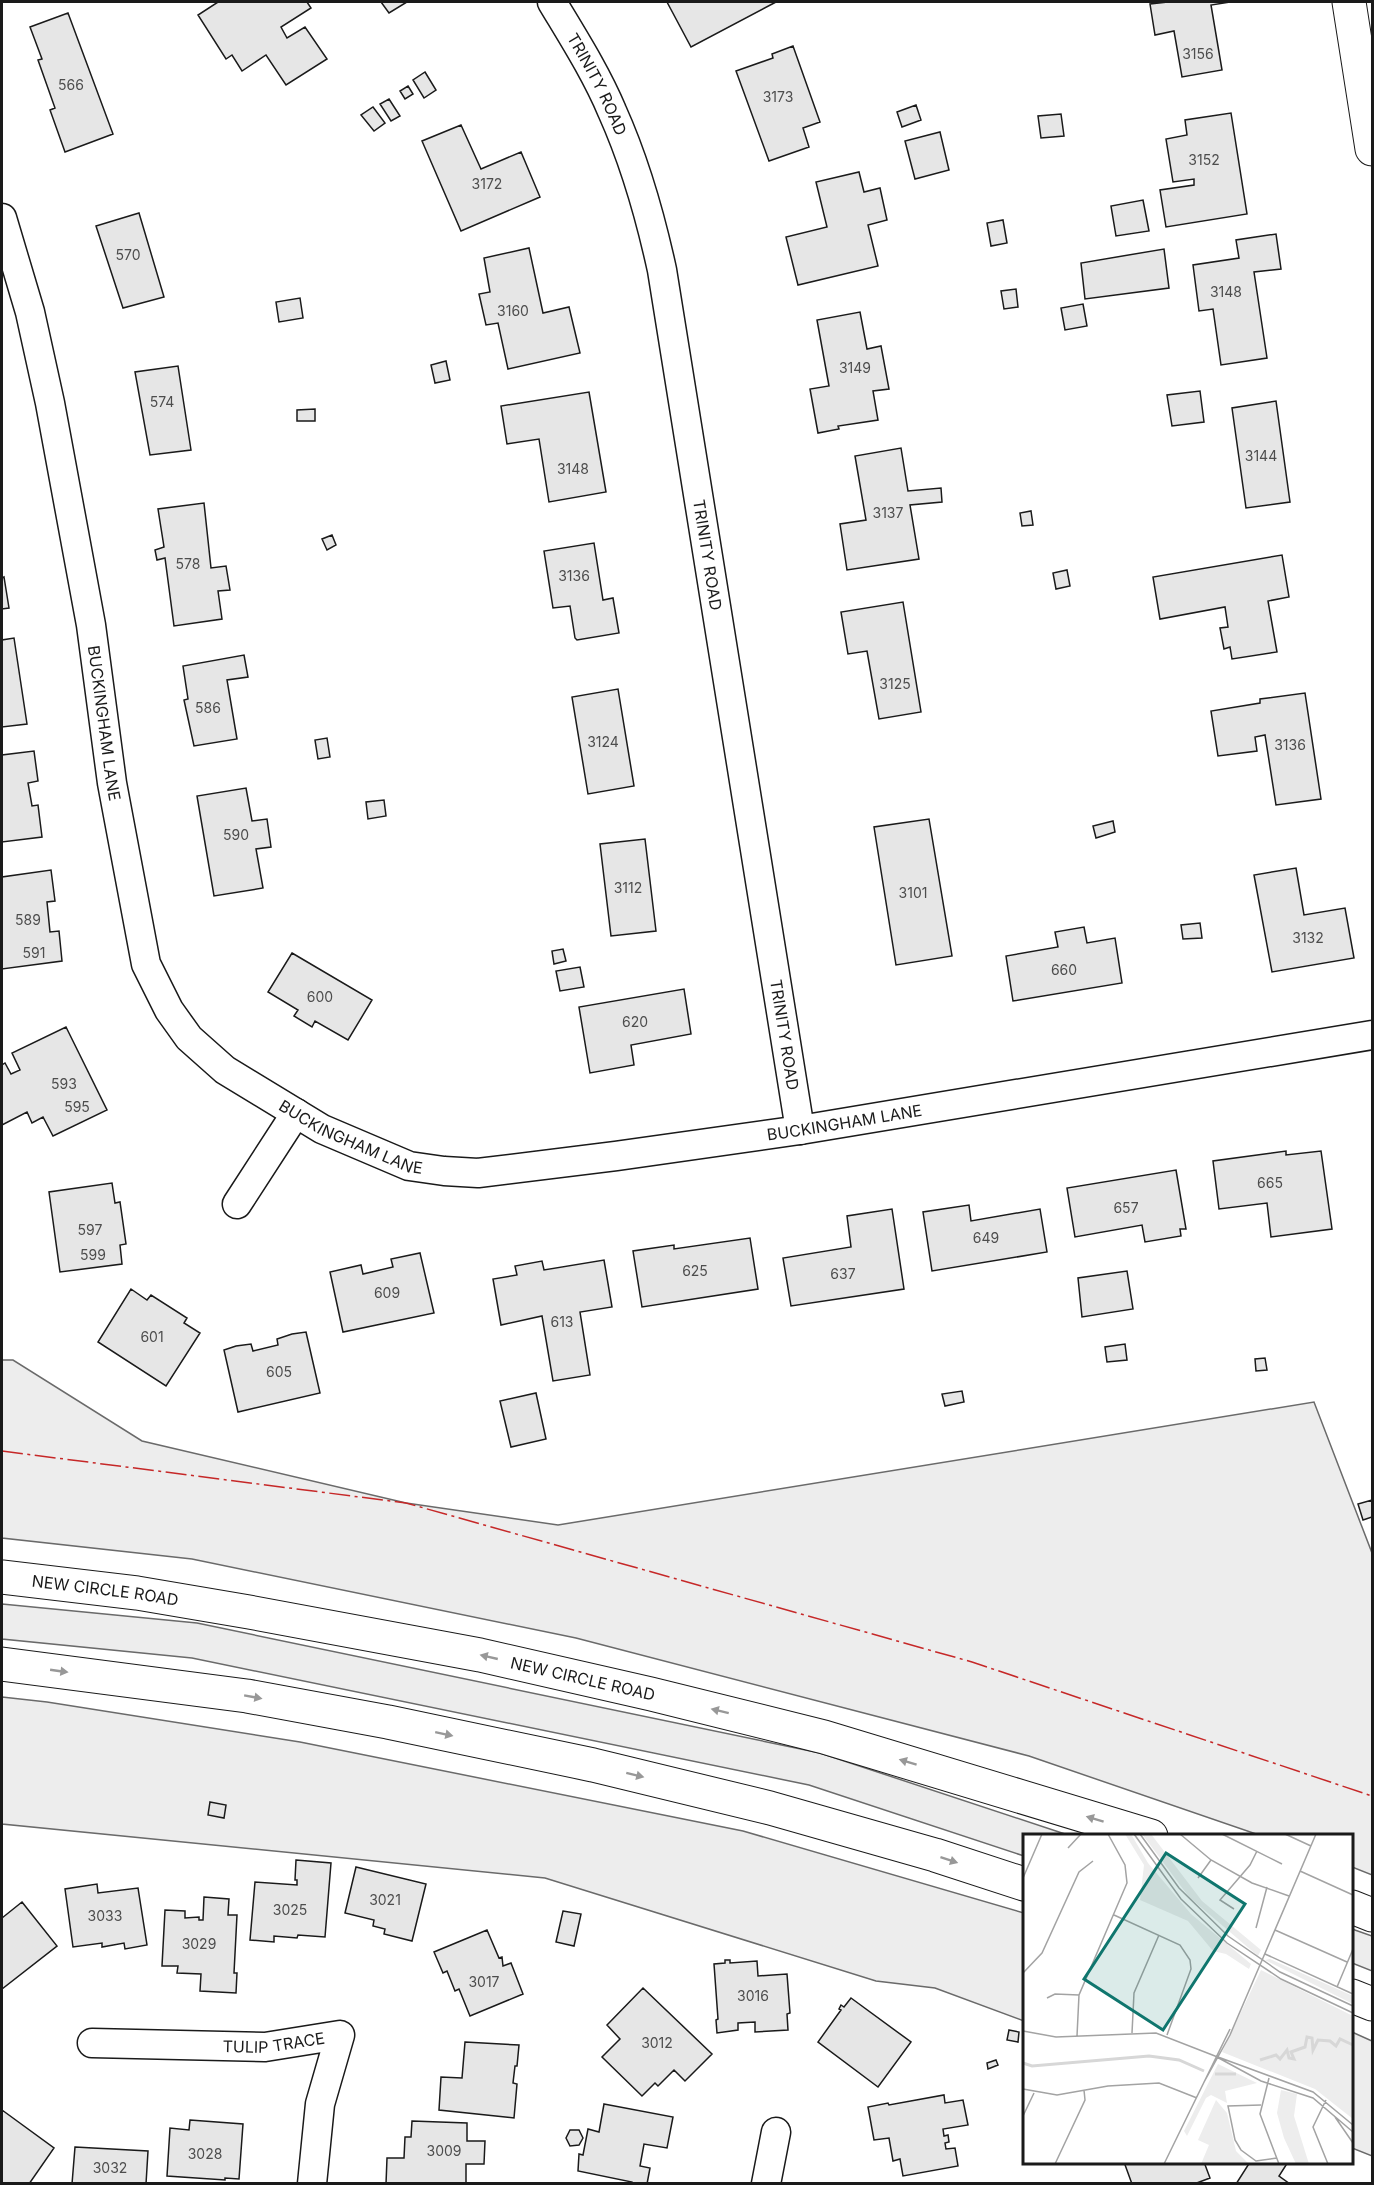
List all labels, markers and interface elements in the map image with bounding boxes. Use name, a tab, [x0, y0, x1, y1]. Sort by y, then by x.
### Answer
street label: TRINITY ROAD	[563, 29, 631, 138]
house number: 3156	[1182, 45, 1214, 62]
house number: 566	[58, 76, 84, 93]
house number: 3173	[763, 88, 793, 105]
house number: 3152	[1188, 151, 1220, 168]
house number: 3172	[472, 175, 502, 192]
house number: 570	[115, 246, 141, 263]
house number: 3148	[1210, 283, 1242, 300]
house number: 3160	[497, 302, 529, 319]
house number: 3149	[839, 359, 871, 376]
house number: 574	[150, 393, 174, 410]
house number: 3144	[1245, 447, 1277, 464]
house number: 3148	[557, 460, 589, 477]
street label: TRINITY ROAD	[689, 498, 726, 612]
house number: 3137	[873, 504, 904, 521]
house number: 578	[176, 555, 200, 572]
house number: 3136	[558, 567, 590, 584]
street label: BUCKINGHAM LANE	[84, 644, 125, 803]
house number: 3125	[879, 675, 911, 692]
house number: 586	[195, 699, 221, 716]
house number: 3124	[587, 733, 619, 750]
house number: 3136	[1274, 736, 1306, 753]
house number: 590	[223, 826, 249, 843]
house number: 3112	[614, 879, 642, 896]
house number: 3101	[899, 884, 927, 901]
house number: 589	[15, 911, 41, 928]
house number: 3132	[1292, 929, 1324, 946]
house number: 591	[23, 944, 45, 961]
house number: 660	[1051, 961, 1077, 978]
street label: TRINITY ROAD	[766, 978, 803, 1092]
house number: 600	[307, 988, 333, 1005]
house number: 620	[622, 1013, 648, 1030]
house number: 593	[51, 1075, 77, 1092]
street label: BUCKINGHAM LANE	[275, 1095, 424, 1178]
house number: 595	[64, 1098, 90, 1115]
street label: BUCKINGHAM LANE	[766, 1100, 923, 1145]
house number: 665	[1257, 1174, 1283, 1191]
house number: 657	[1113, 1199, 1139, 1216]
house number: 597	[78, 1221, 102, 1238]
house number: 649	[973, 1229, 999, 1246]
house number: 599	[80, 1246, 106, 1263]
house number: 625	[682, 1262, 708, 1279]
house number: 637	[830, 1265, 856, 1282]
house number: 609	[374, 1284, 400, 1301]
house number: 613	[550, 1313, 574, 1330]
house number: 601	[140, 1328, 164, 1345]
house number: 605	[266, 1363, 292, 1380]
street label: NEW CIRCLE ROAD	[31, 1571, 180, 1610]
one-way arrow	[480, 1652, 498, 1662]
street label: NEW CIRCLE ROAD	[509, 1652, 657, 1705]
one-way arrow	[50, 1667, 69, 1676]
one-way arrow	[243, 1693, 262, 1702]
one-way arrow	[711, 1706, 729, 1716]
one-way arrow	[435, 1730, 454, 1739]
one-way arrow	[899, 1757, 917, 1766]
one-way arrow	[626, 1771, 644, 1781]
one-way arrow	[1086, 1814, 1104, 1823]
inset map	[1023, 1834, 1353, 2164]
one-way arrow	[940, 1856, 958, 1865]
house number: 3021	[369, 1891, 401, 1908]
house number: 3025	[273, 1901, 307, 1918]
house number: 3033	[88, 1907, 122, 1924]
house number: 3029	[182, 1935, 216, 1952]
house number: 3017	[468, 1973, 500, 1990]
house number: 3016	[737, 1987, 769, 2004]
street label: TULIP TRACE	[222, 2028, 326, 2057]
house number: 3012	[641, 2034, 673, 2051]
house number: 3009	[427, 2142, 462, 2159]
house number: 3028	[188, 2145, 222, 2162]
house number: 3032	[93, 2159, 127, 2176]

